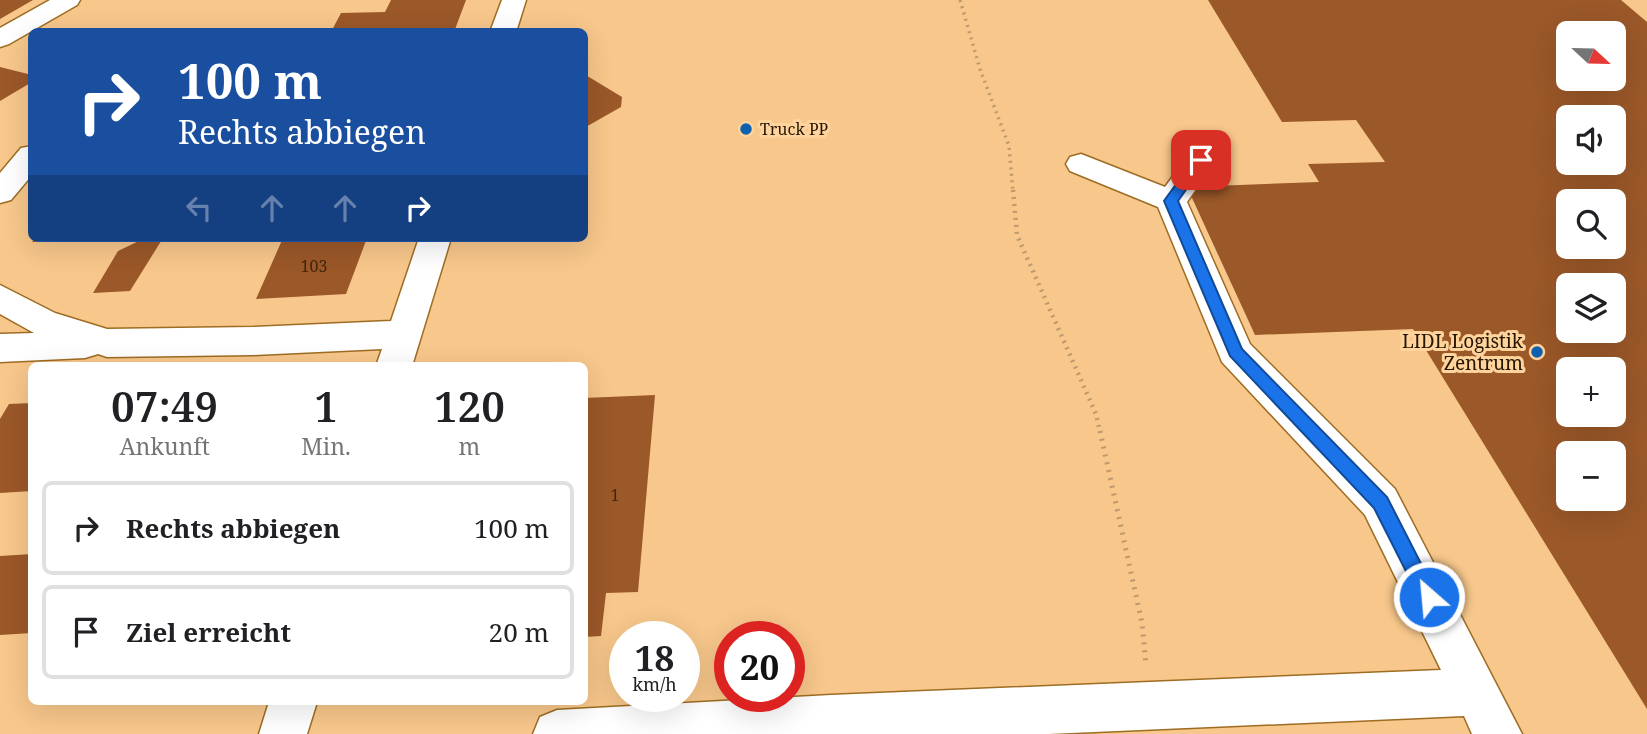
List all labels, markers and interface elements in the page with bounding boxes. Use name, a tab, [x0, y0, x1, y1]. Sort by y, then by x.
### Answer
north arrow	[1556, 21, 1626, 91]
map controls	[1556, 21, 1626, 511]
text: 100 m	[178, 47, 322, 113]
icon: right	[63, 56, 154, 147]
button: sound	[1556, 105, 1626, 175]
text: Rechts abbiegen	[178, 110, 426, 153]
place label: Truck PP	[760, 118, 829, 140]
marker: Truck PP	[738, 121, 754, 137]
pin	[1171, 130, 1231, 190]
icon: arrive	[1182, 141, 1220, 179]
icon: left	[180, 189, 218, 227]
icon: ahead	[253, 189, 291, 227]
icon: ahead	[326, 189, 364, 227]
icon: right	[399, 189, 437, 227]
button: search	[1556, 189, 1626, 259]
house number: 103	[301, 255, 327, 277]
button: layers	[1556, 273, 1626, 343]
place label: LIDL Logistik Zentrum	[1402, 328, 1524, 376]
marker: LIDL Logistik Zentrum	[1529, 344, 1545, 360]
button: +	[1556, 357, 1626, 427]
text: 07:49	[111, 377, 218, 434]
text: 1	[314, 377, 338, 434]
text: 120	[434, 377, 505, 434]
text: Ankunft	[119, 430, 210, 462]
text: Min.	[301, 430, 351, 462]
text: m	[459, 430, 480, 462]
button: −	[1556, 441, 1626, 511]
house number: 1	[611, 484, 619, 506]
icon: right	[67, 509, 105, 547]
text: Rechts abbiegen	[126, 510, 340, 546]
text: 100 m	[474, 510, 549, 546]
position arrow	[1392, 560, 1466, 634]
icon: arrive	[67, 613, 105, 651]
text: Ziel erreicht	[126, 614, 291, 650]
text: 20 m	[489, 614, 549, 650]
speed limit sign: 20	[714, 621, 805, 712]
text: 18	[635, 634, 674, 681]
text: km/h	[632, 672, 677, 696]

